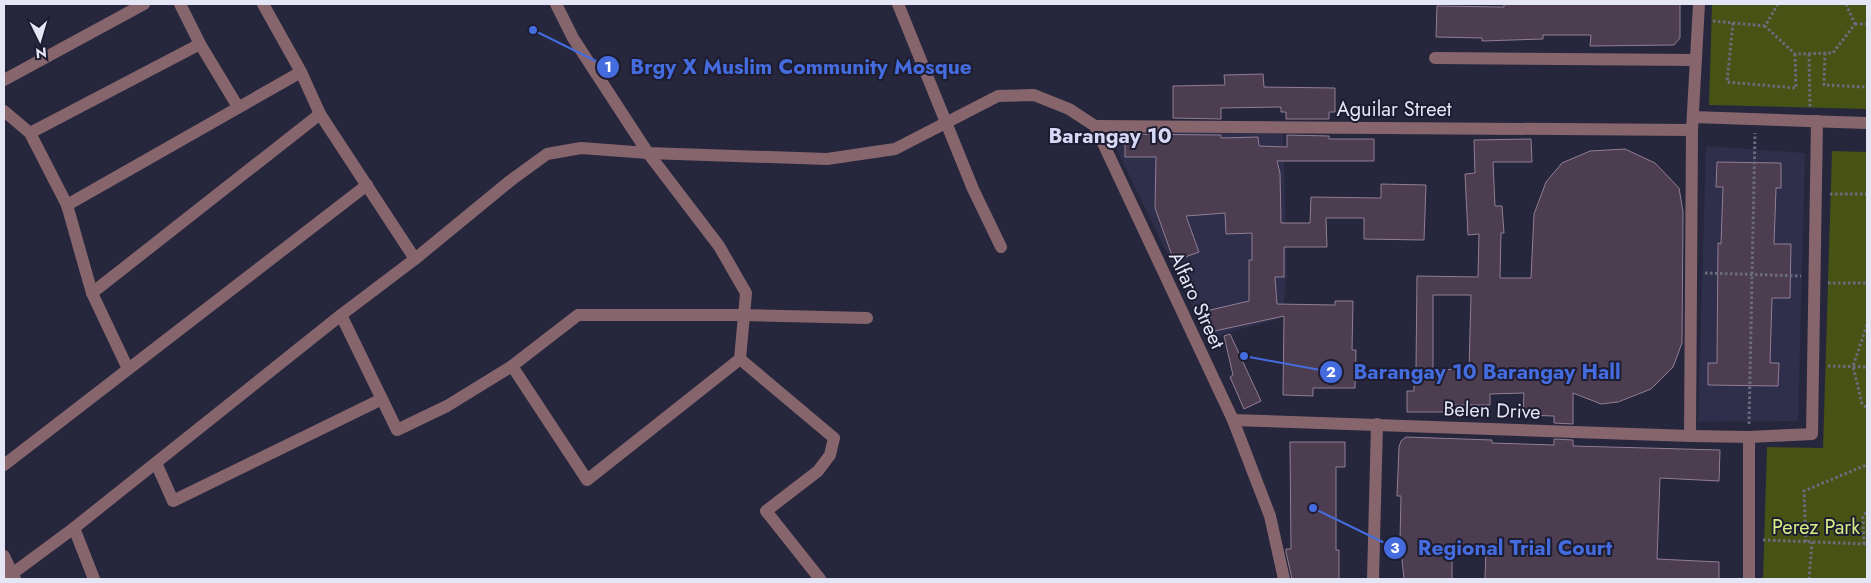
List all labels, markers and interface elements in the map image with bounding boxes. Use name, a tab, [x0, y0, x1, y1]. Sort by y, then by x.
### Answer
north arrow	[15, 15, 65, 65]
text: N	[35, 43, 48, 63]
callout: Brgy X Muslim Community Mosque	[595, 49, 982, 85]
text: Brgy X Muslim Community Mosque	[630, 52, 972, 82]
text: 1	[604, 56, 612, 78]
street label: Aguilar Street	[1336, 95, 1452, 124]
district label: Barangay 10	[1048, 121, 1172, 151]
street label: Alfaro Street	[1161, 247, 1232, 354]
callout: Barangay 10 Barangay Hall	[1319, 354, 1631, 390]
text: Barangay 10 Barangay Hall	[1353, 357, 1621, 387]
text: 2	[1326, 361, 1336, 383]
street label: Belen Drive	[1443, 394, 1541, 427]
park label: Perez Park	[1772, 513, 1860, 542]
callout: Regional Trial Court	[1382, 530, 1622, 566]
text: Regional Trial Court	[1418, 533, 1612, 563]
text: 3	[1390, 537, 1400, 559]

